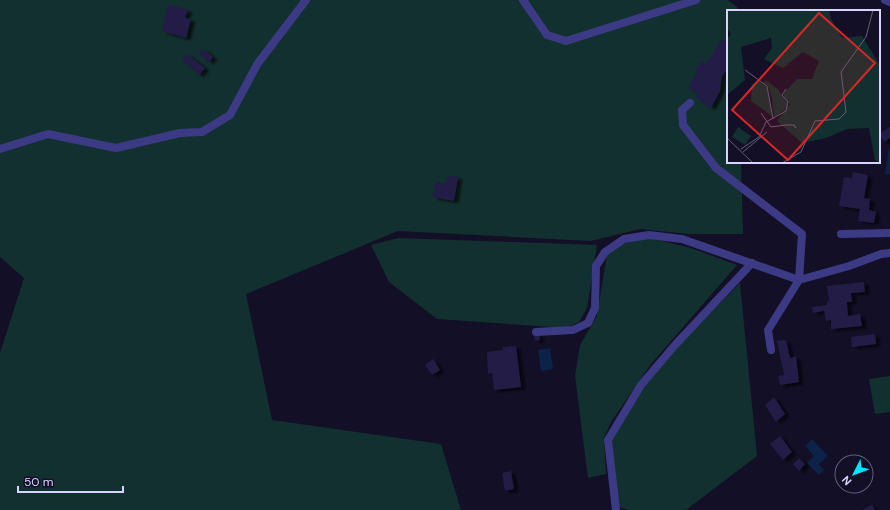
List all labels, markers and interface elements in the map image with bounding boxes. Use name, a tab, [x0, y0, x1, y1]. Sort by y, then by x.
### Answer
inset map	[727, 10, 880, 163]
north arrow	[834, 454, 874, 494]
scale bar	[18, 468, 123, 494]
text: N	[839, 473, 854, 488]
text: 50 m	[24, 474, 53, 490]

